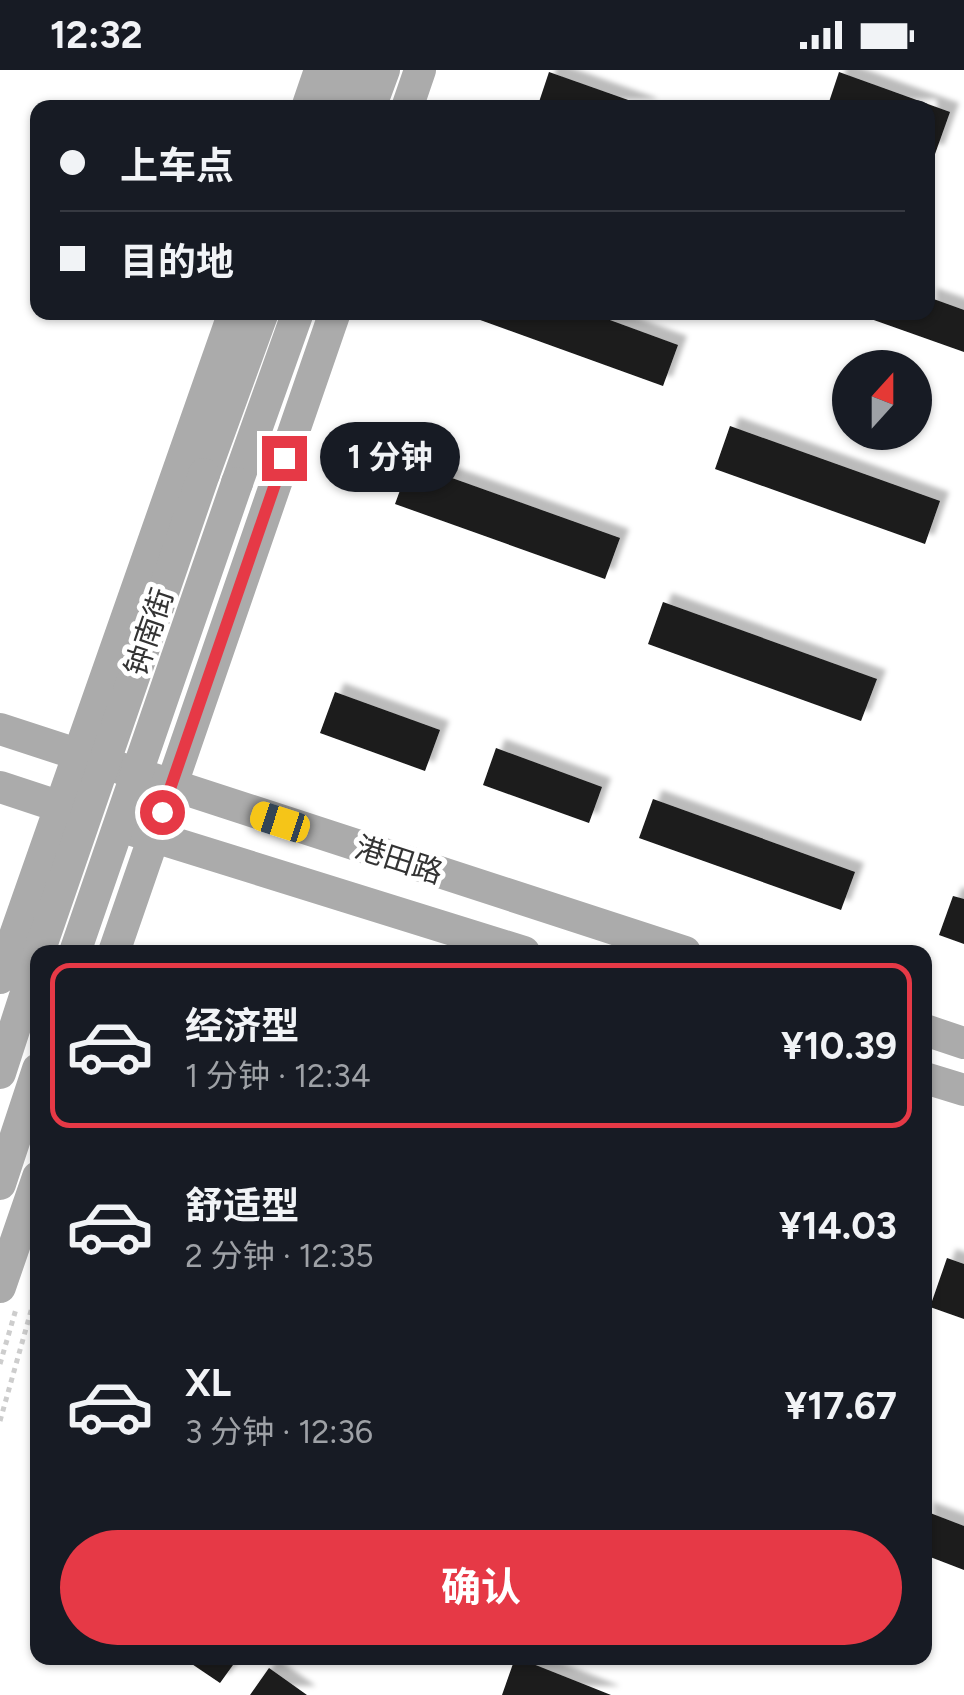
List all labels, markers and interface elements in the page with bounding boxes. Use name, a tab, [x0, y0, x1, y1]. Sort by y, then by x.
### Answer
text: 12:32	[50, 12, 143, 58]
text: 上车点	[120, 143, 234, 189]
text: 目的地	[120, 239, 234, 285]
north arrow	[832, 350, 932, 450]
map controls	[832, 350, 932, 450]
callout: 1 分钟	[319, 423, 459, 493]
route end	[262, 436, 307, 481]
text: 1 分钟	[347, 438, 433, 476]
street label: 钟南街	[117, 583, 181, 681]
route start	[140, 790, 185, 835]
car	[247, 798, 313, 846]
street label: 港田路	[350, 828, 448, 892]
icon: car	[65, 1001, 155, 1091]
text: 经济型	[185, 1003, 299, 1049]
text: ¥10.39	[781, 1023, 897, 1069]
text: 1 分钟 · 12:34	[185, 1057, 371, 1095]
icon: car	[65, 1181, 155, 1271]
text: 舒适型	[185, 1183, 299, 1229]
text: ¥14.03	[779, 1203, 897, 1249]
text: 2 分钟 · 12:35	[185, 1237, 374, 1275]
text: XL	[185, 1360, 231, 1406]
icon: car	[65, 1361, 155, 1451]
text: ¥17.67	[785, 1383, 897, 1429]
text: 3 分钟 · 12:36	[185, 1413, 373, 1451]
button: 确认	[60, 1530, 902, 1645]

